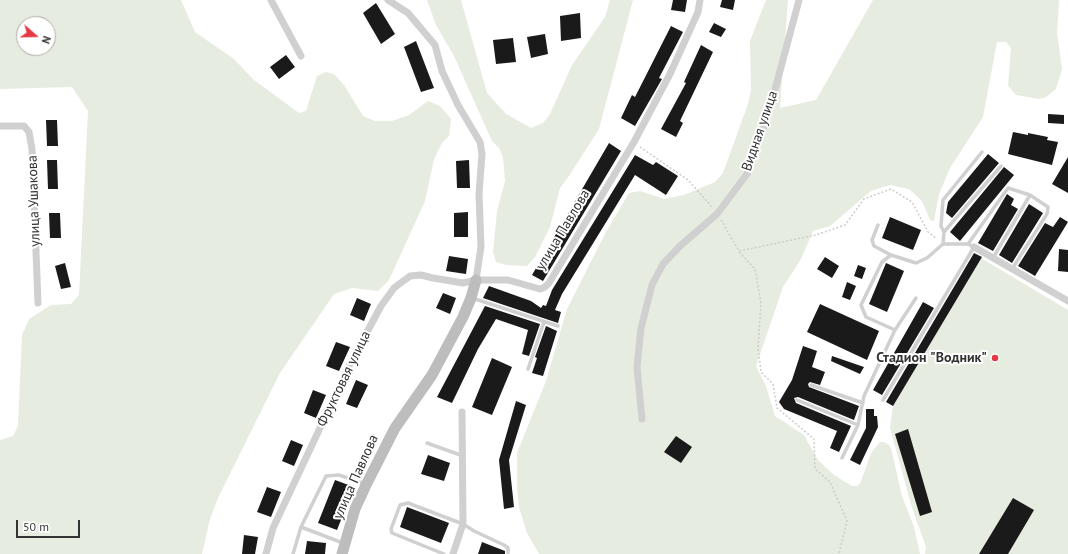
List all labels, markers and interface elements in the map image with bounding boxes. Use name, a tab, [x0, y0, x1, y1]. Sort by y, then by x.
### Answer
north arrow	[16, 16, 56, 56]
text: N	[39, 34, 54, 46]
street label: Видная улица	[738, 89, 782, 173]
street label: улица Ушакова	[24, 155, 44, 247]
street label: улица Павлова	[532, 187, 594, 273]
street label: Фруктовая улица	[314, 328, 374, 430]
place label: Стадион "Водник"	[876, 350, 987, 366]
marker: Стадион "Водник"	[990, 353, 1000, 363]
street label: улица Павлова	[330, 432, 382, 522]
scale bar	[18, 512, 82, 538]
text: 50 m	[23, 519, 49, 534]

